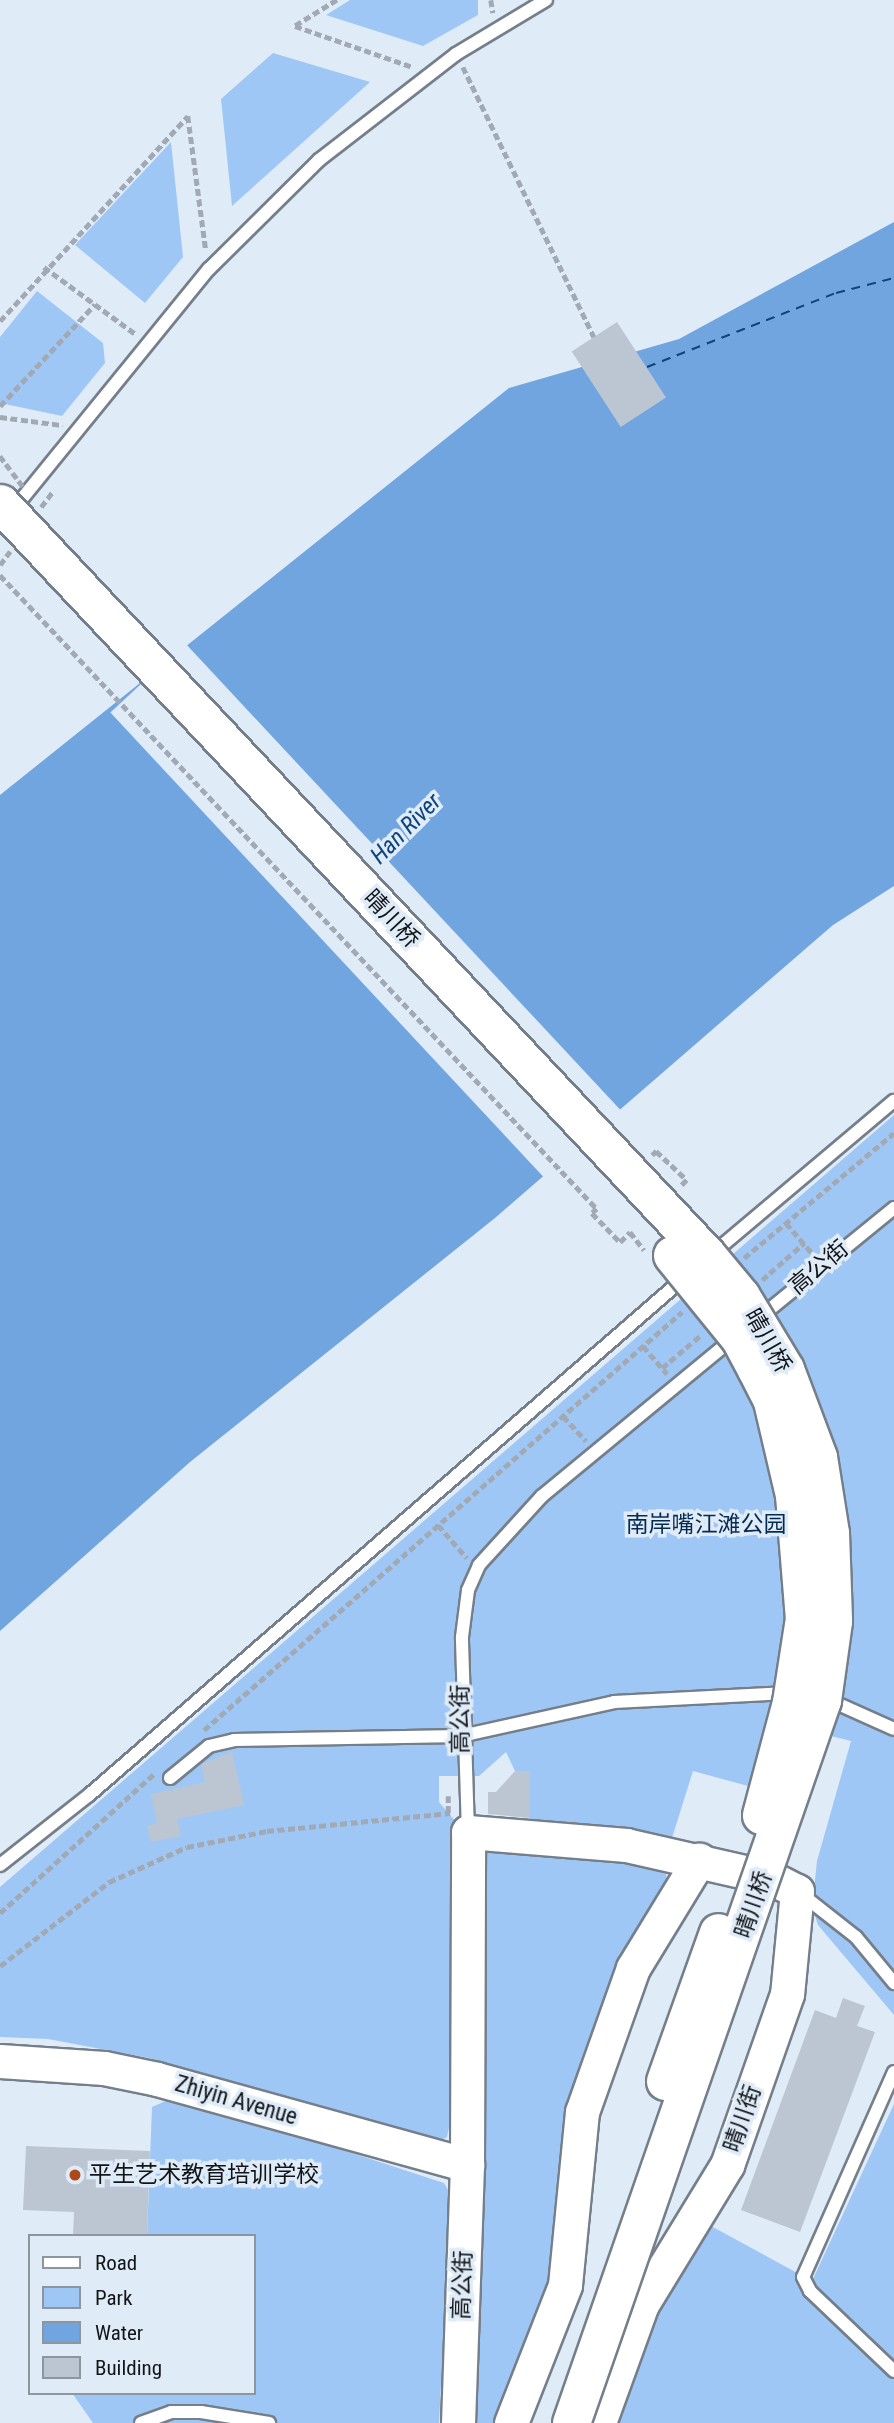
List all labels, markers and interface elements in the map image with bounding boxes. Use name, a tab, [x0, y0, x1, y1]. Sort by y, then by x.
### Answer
water label: Han River	[365, 788, 447, 870]
street label: 晴川桥	[357, 884, 425, 954]
street label: 高公街	[784, 1235, 854, 1301]
street label: 晴川桥	[738, 1304, 796, 1378]
park label: 南岸嘴江滩公园	[626, 1511, 786, 1539]
street label: 高公街	[447, 1685, 475, 1753]
street label: 晴川桥	[730, 1868, 778, 1942]
street label: Zhiyin Avenue	[172, 2070, 300, 2132]
street label: 晴川街	[719, 2082, 767, 2156]
place label: 平生艺术教育培训学校	[89, 2161, 319, 2189]
marker: 平生艺术教育培训学校	[67, 2167, 83, 2183]
legend	[28, 2234, 256, 2395]
street label: 高公街	[448, 2250, 478, 2320]
text: Road	[95, 2251, 137, 2275]
text: Park	[95, 2286, 132, 2310]
text: Water	[95, 2321, 143, 2345]
text: Building	[95, 2356, 162, 2380]

